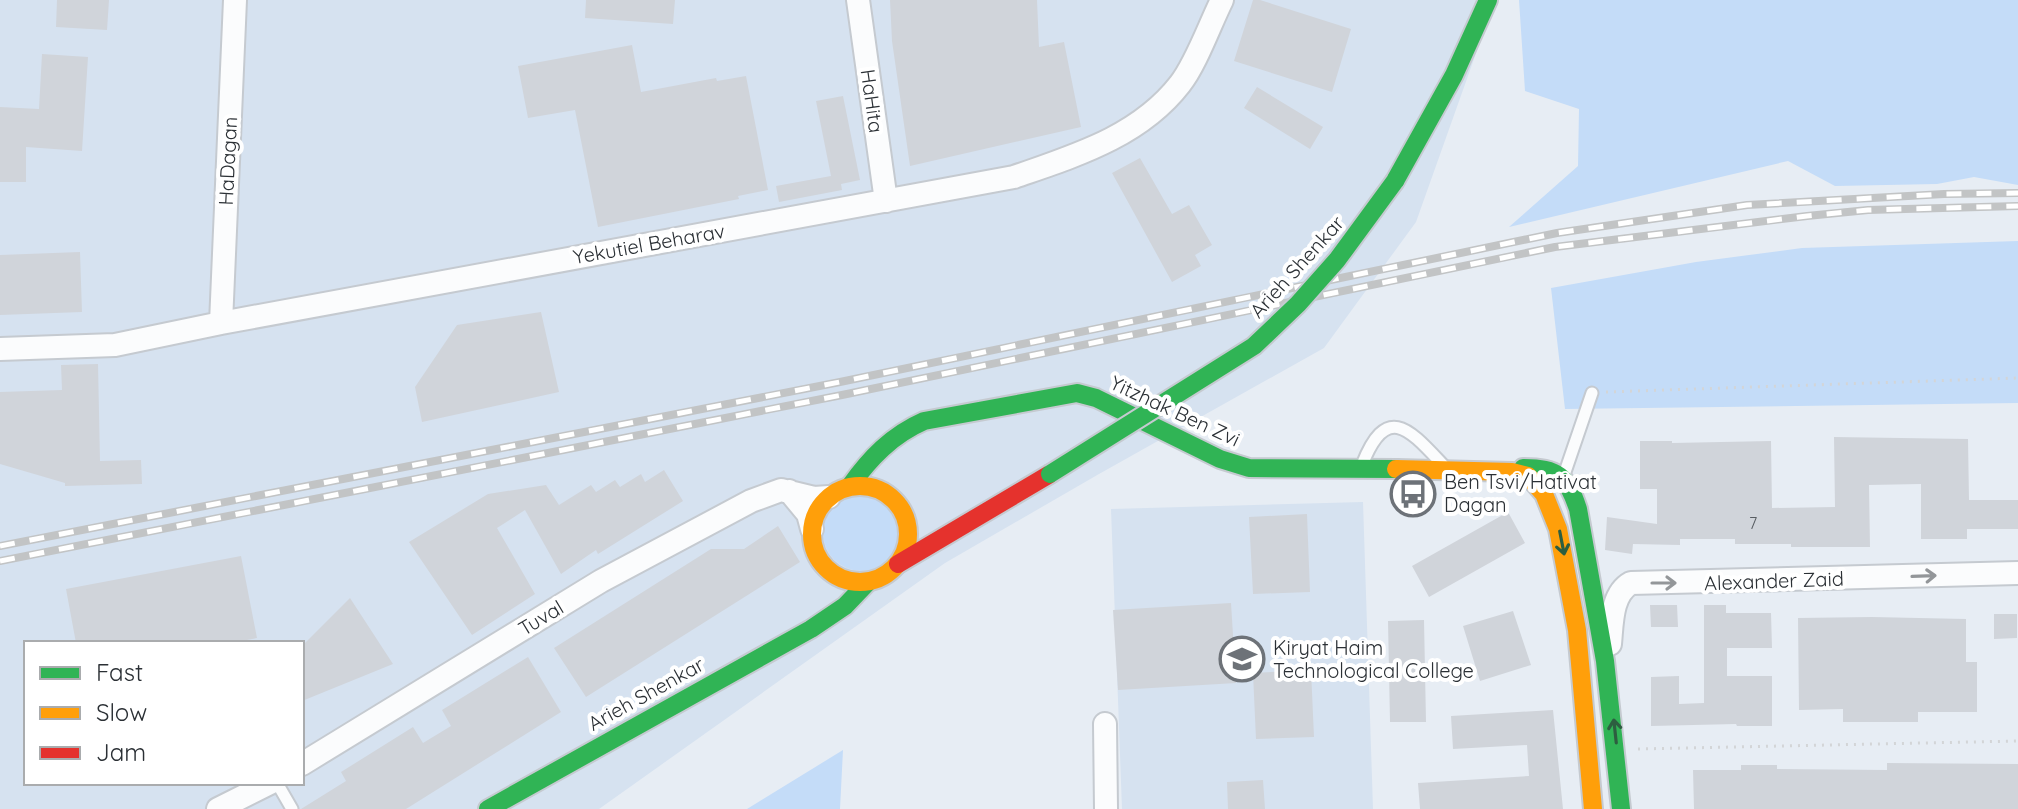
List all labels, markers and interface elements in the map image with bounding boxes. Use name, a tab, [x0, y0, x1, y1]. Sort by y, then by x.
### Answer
street label: HaHita	[856, 67, 889, 134]
street label: HaDagan	[213, 116, 242, 206]
street label: Arieh Shenkar	[1244, 210, 1349, 323]
street label: Yekutiel Beharav	[571, 218, 727, 269]
street label: Yitzhak Ben Zvi	[1106, 370, 1244, 452]
place label: Ben Tsvi/Hativat Dagan	[1444, 469, 1597, 517]
bus stop icon: Ben Tsvi/Hativat Dagan	[1389, 470, 1437, 518]
house number: 7	[1749, 513, 1757, 533]
one-way arrow	[1555, 530, 1570, 555]
street label: Alexander Zaid	[1704, 566, 1844, 595]
one-way arrow	[1910, 569, 1937, 584]
one-way arrow	[1650, 575, 1677, 591]
street label: Tuval	[514, 594, 568, 641]
school or university icon: Kiryat Haim Technological College	[1218, 635, 1266, 683]
place label: Kiryat Haim Technological College	[1273, 635, 1474, 683]
legend	[24, 641, 304, 785]
street label: Arieh Shenkar	[583, 651, 708, 736]
text: Fast	[96, 657, 143, 687]
text: Slow	[96, 697, 147, 727]
one-way arrow	[1608, 718, 1623, 745]
text: Jam	[96, 737, 146, 767]

